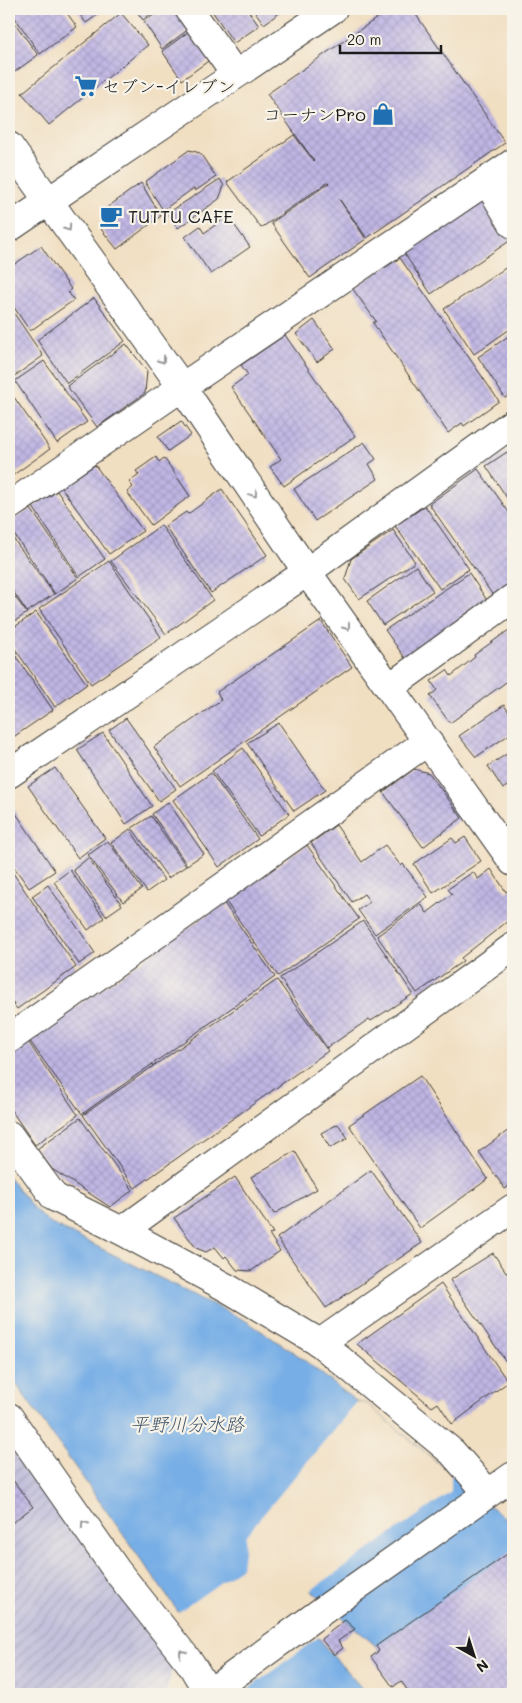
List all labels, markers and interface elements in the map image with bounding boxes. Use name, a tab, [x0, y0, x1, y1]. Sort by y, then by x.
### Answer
scale bar	[340, 22, 441, 54]
text: 20 m	[347, 29, 381, 49]
supermarket icon: セブン-イレブン	[73, 73, 99, 99]
place label: セブン-イレブン	[102, 74, 236, 98]
shop icon: コーナンPro	[370, 101, 396, 127]
place label: コーナンPro	[263, 102, 366, 126]
cafe icon: TUTTU CAFE	[98, 203, 124, 229]
place label: TUTTU CAFE	[128, 204, 234, 228]
one-way arrow	[62, 222, 71, 232]
one-way arrow	[156, 354, 165, 364]
one-way arrow	[248, 488, 257, 498]
one-way arrow	[341, 621, 350, 631]
water label: 平野川分水路	[130, 1411, 245, 1436]
one-way arrow	[81, 1520, 90, 1530]
north arrow	[450, 1630, 500, 1680]
one-way arrow	[180, 1650, 188, 1659]
text: N	[472, 1656, 493, 1677]

